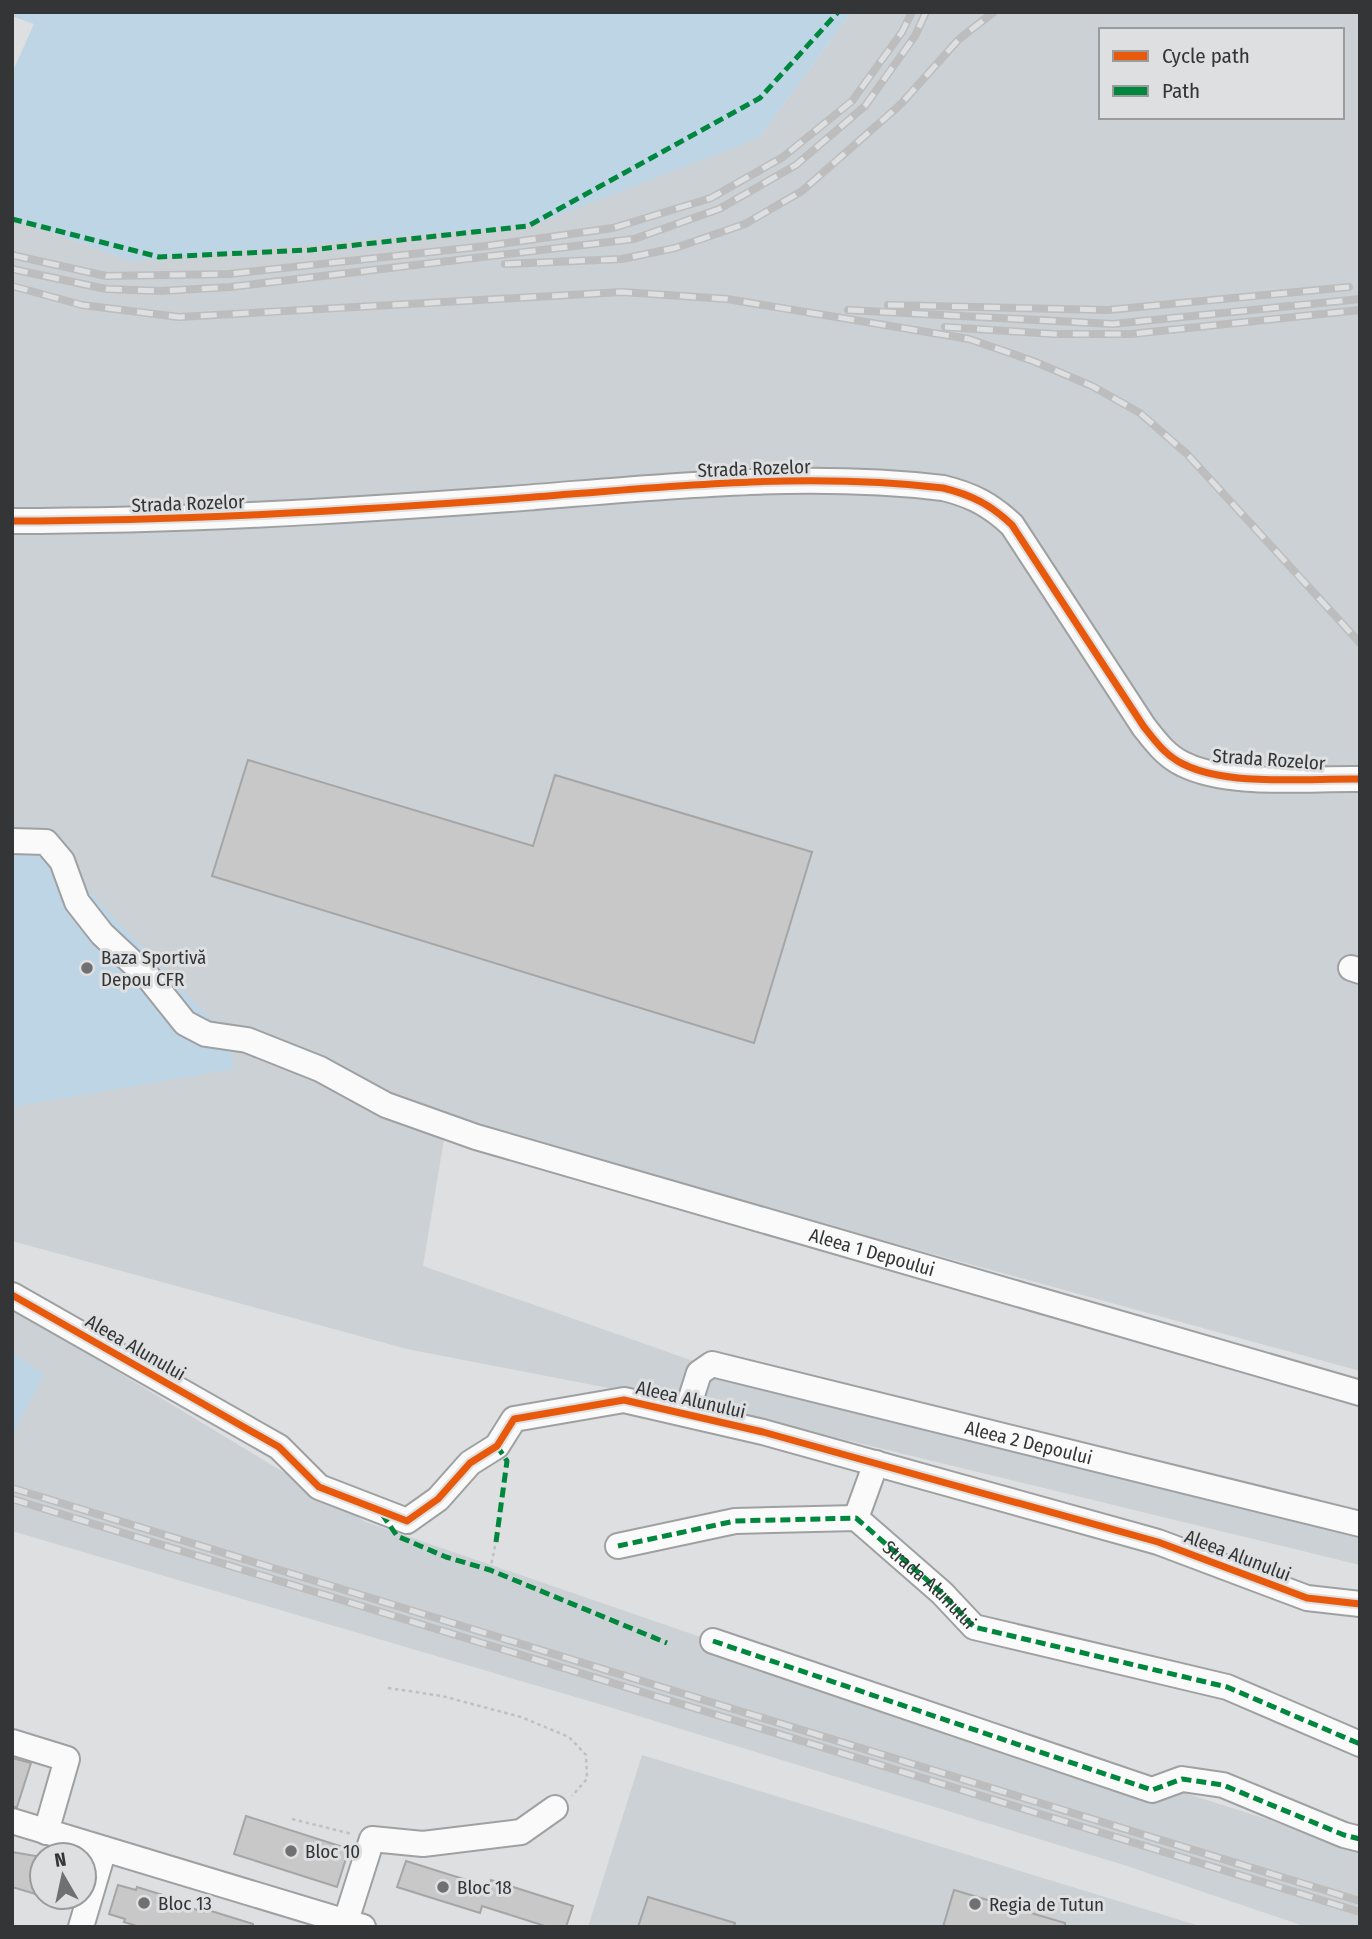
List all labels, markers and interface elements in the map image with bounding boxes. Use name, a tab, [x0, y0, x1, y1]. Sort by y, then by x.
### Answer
legend	[1099, 28, 1344, 119]
text: Cycle path	[1162, 43, 1250, 69]
text: Path	[1162, 78, 1200, 104]
street label: Strada Rozelor	[697, 455, 811, 482]
street label: Strada Rozelor	[131, 490, 245, 517]
street label: Strada Rozelor	[1212, 744, 1327, 775]
place label: Baza Sportivă Depou CFR	[101, 946, 206, 991]
marker: Baza Sportivă Depou CFR	[79, 960, 95, 976]
street label: Aleea 1 Depoului	[807, 1223, 937, 1281]
street label: Aleea Alunului	[82, 1309, 190, 1385]
street label: Aleea Alunului	[634, 1376, 748, 1423]
street label: Aleea 2 Depoului	[962, 1416, 1095, 1469]
street label: Aleea Alunului	[1181, 1525, 1294, 1586]
street label: Strada Alunului	[878, 1536, 981, 1634]
place label: Bloc 10	[305, 1840, 360, 1863]
north arrow	[28, 1841, 98, 1911]
marker: Bloc 10	[283, 1843, 299, 1859]
text: N	[53, 1847, 68, 1872]
place label: Bloc 18	[457, 1876, 512, 1899]
marker: Bloc 18	[435, 1879, 451, 1895]
place label: Bloc 13	[158, 1892, 212, 1915]
place label: Regia de Tutun	[989, 1893, 1104, 1916]
marker: Bloc 13	[136, 1895, 152, 1911]
marker: Regia de Tutun	[967, 1896, 983, 1912]

